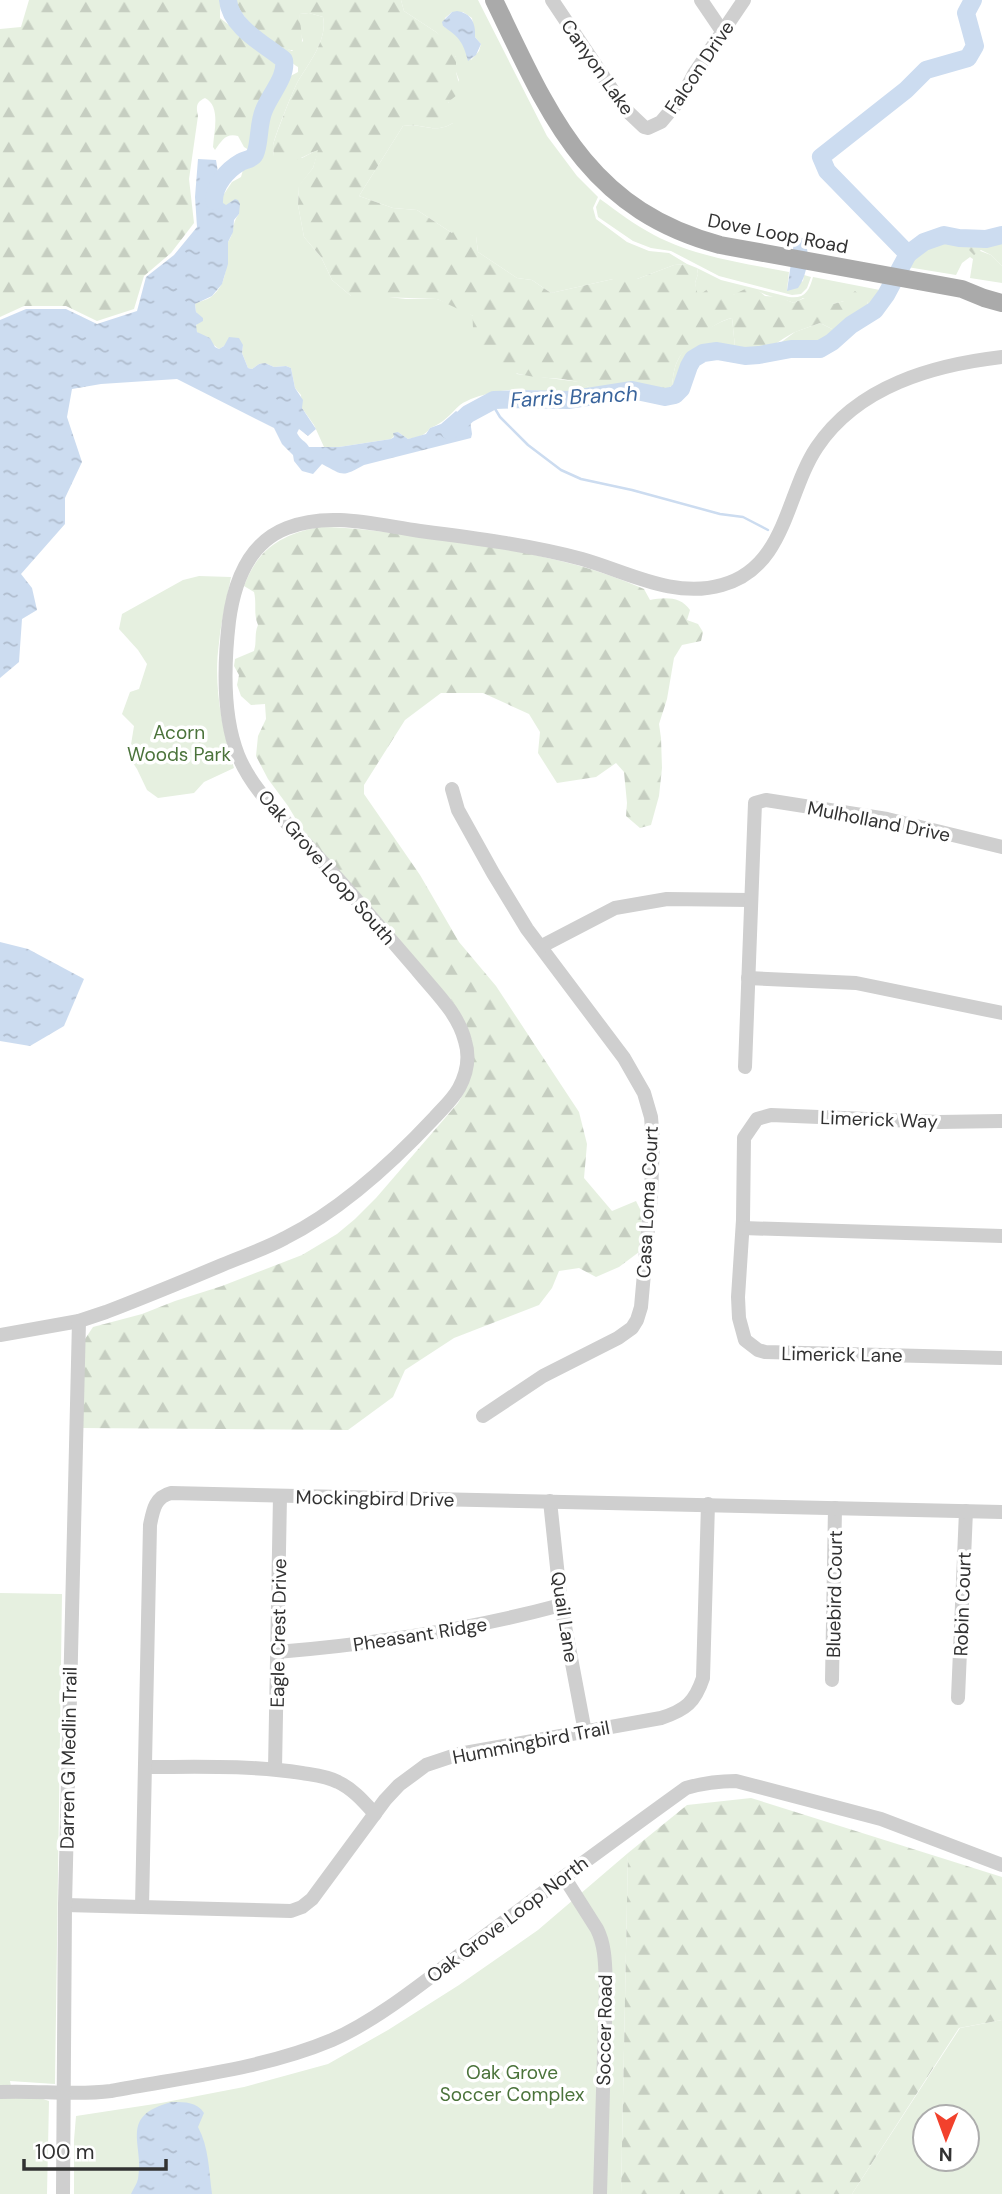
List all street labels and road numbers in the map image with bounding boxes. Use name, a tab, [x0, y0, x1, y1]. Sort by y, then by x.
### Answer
street label: Canyon Lake	[555, 14, 640, 120]
street label: Falcon Drive	[659, 16, 740, 119]
street label: Dove Loop Road	[706, 208, 850, 259]
street label: Oak Grove Loop South	[252, 785, 401, 950]
street label: Mulholland Drive	[805, 795, 952, 848]
street label: Limerick Way	[820, 1105, 939, 1134]
street label: Casa Loma Court	[631, 1125, 664, 1279]
street label: Limerick Lane	[781, 1341, 903, 1368]
street label: Mockingbird Drive	[295, 1485, 455, 1512]
street label: Bluebird Court	[821, 1530, 848, 1658]
street label: Robin Court	[948, 1551, 977, 1657]
street label: Eagle Crest Drive	[265, 1558, 292, 1708]
street label: Quail Lane	[545, 1570, 584, 1664]
street label: Pheasant Ridge	[351, 1612, 489, 1657]
street label: Darren G Medlin Trail	[54, 1667, 83, 1849]
street label: Hummingbird Trail	[450, 1715, 612, 1770]
street label: Oak Grove Loop North	[422, 1850, 593, 1988]
street label: Soccer Road	[591, 1974, 618, 2086]

